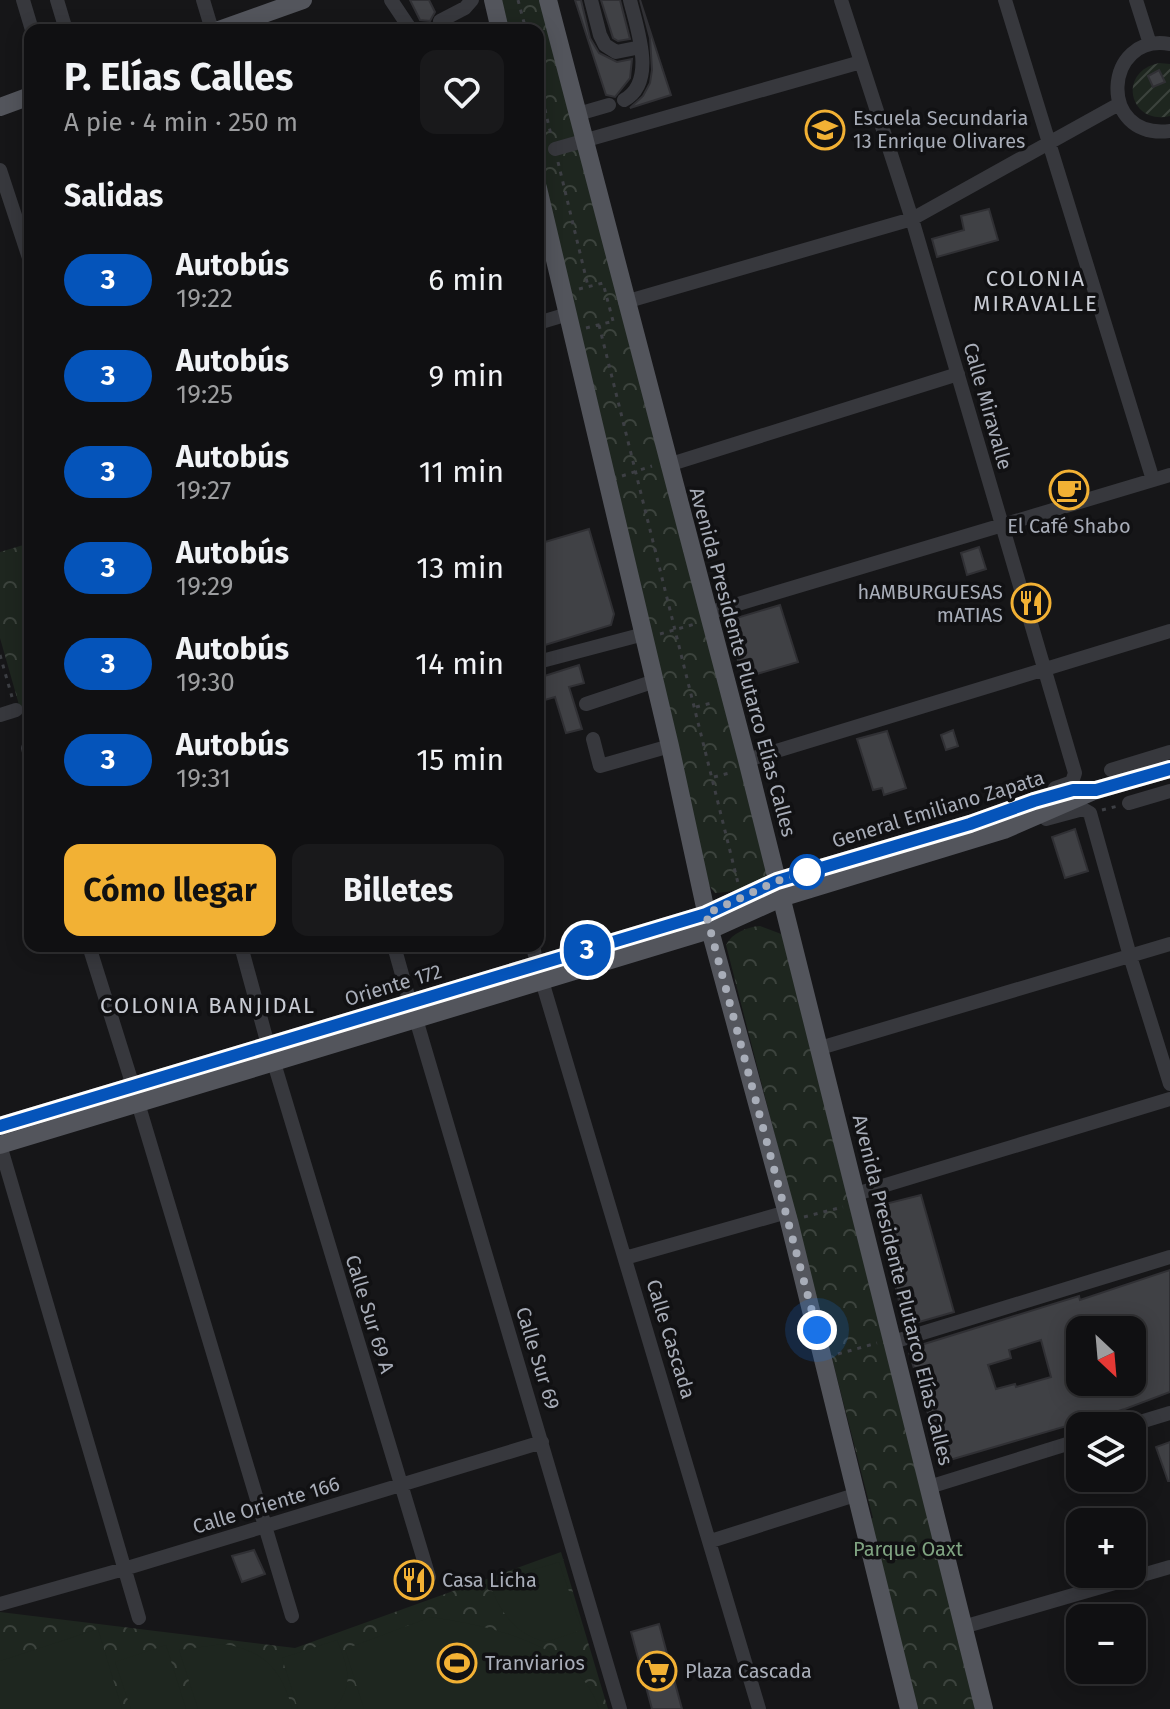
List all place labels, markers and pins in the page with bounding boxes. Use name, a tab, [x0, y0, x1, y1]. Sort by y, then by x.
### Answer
place label: Escuela Secundaria 13 Enrique Olivares	[853, 106, 1028, 153]
school or university icon: Escuela Secundaria 13 Enrique Olivares	[804, 109, 846, 151]
cafe icon: El Café Shabo	[1048, 469, 1090, 511]
place label: El Café Shabo	[1007, 514, 1131, 538]
place label: hAMBURGUESAS mATIAS	[857, 580, 1003, 627]
restaurant icon: hAMBURGUESAS mATIAS	[1010, 582, 1052, 624]
unlabelled marker	[790, 855, 824, 889]
restaurant icon: Casa Licha	[393, 1559, 435, 1601]
place label: Casa Licha	[442, 1568, 537, 1592]
sports icon: Tranviarios	[436, 1642, 478, 1684]
supermarket icon: Plaza Cascada	[636, 1650, 678, 1692]
place label: Tranviarios	[485, 1651, 585, 1675]
place label: Plaza Cascada	[685, 1659, 812, 1683]

